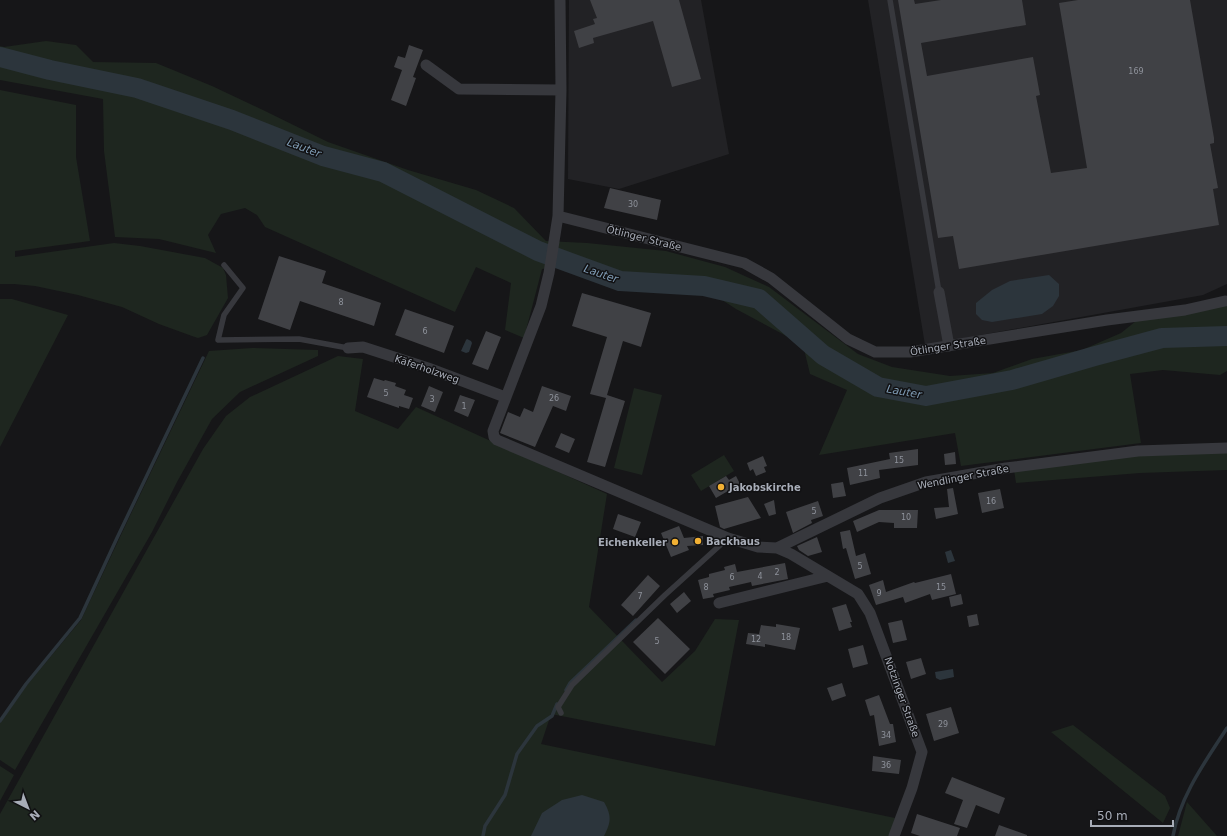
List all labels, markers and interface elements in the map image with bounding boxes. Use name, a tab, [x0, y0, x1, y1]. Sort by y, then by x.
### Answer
house number: 169	[1128, 67, 1144, 76]
water label: Lauter	[285, 136, 324, 161]
house number: 30	[628, 200, 638, 209]
street label: Ötlinger Straße	[606, 222, 683, 253]
water label: Lauter	[582, 262, 621, 286]
house number: 8	[338, 298, 344, 307]
house number: 6	[422, 327, 428, 336]
street label: Ötlinger Straße	[909, 334, 987, 357]
street label: Käferholzweg	[393, 353, 461, 385]
water label: Lauter	[885, 383, 924, 402]
house number: 5	[383, 389, 389, 398]
house number: 26	[549, 394, 559, 403]
house number: 3	[429, 395, 435, 404]
house number: 1	[461, 402, 467, 411]
house number: 15	[894, 456, 904, 465]
street label: Wendlinger Straße	[916, 463, 1010, 491]
house number: 11	[858, 469, 868, 478]
marker: Jakobskirche	[716, 482, 726, 492]
place label: Jakobskirche	[728, 482, 801, 493]
house number: 16	[986, 497, 996, 506]
house number: 5	[811, 507, 817, 516]
house number: 10	[901, 513, 911, 522]
marker: Backhaus	[693, 536, 703, 546]
place label: Backhaus	[706, 536, 760, 547]
place label: Eichenkeller	[598, 537, 667, 548]
marker: Eichenkeller	[670, 537, 680, 547]
house number: 5	[857, 562, 863, 571]
house number: 2	[774, 568, 780, 577]
house number: 4	[757, 572, 763, 581]
house number: 6	[729, 573, 735, 582]
house number: 8	[703, 583, 709, 592]
house number: 15	[936, 583, 946, 592]
house number: 9	[876, 589, 882, 598]
house number: 7	[637, 592, 643, 601]
house number: 18	[781, 633, 791, 642]
house number: 12	[751, 635, 761, 644]
house number: 5	[654, 637, 660, 646]
street label: Notzinger Straße	[882, 655, 922, 739]
house number: 29	[938, 720, 948, 729]
house number: 34	[881, 731, 891, 740]
house number: 36	[881, 761, 891, 770]
north arrow	[8, 788, 48, 828]
scale bar	[1091, 802, 1173, 828]
text: N	[27, 807, 42, 823]
text: 50 m	[1097, 809, 1128, 823]

